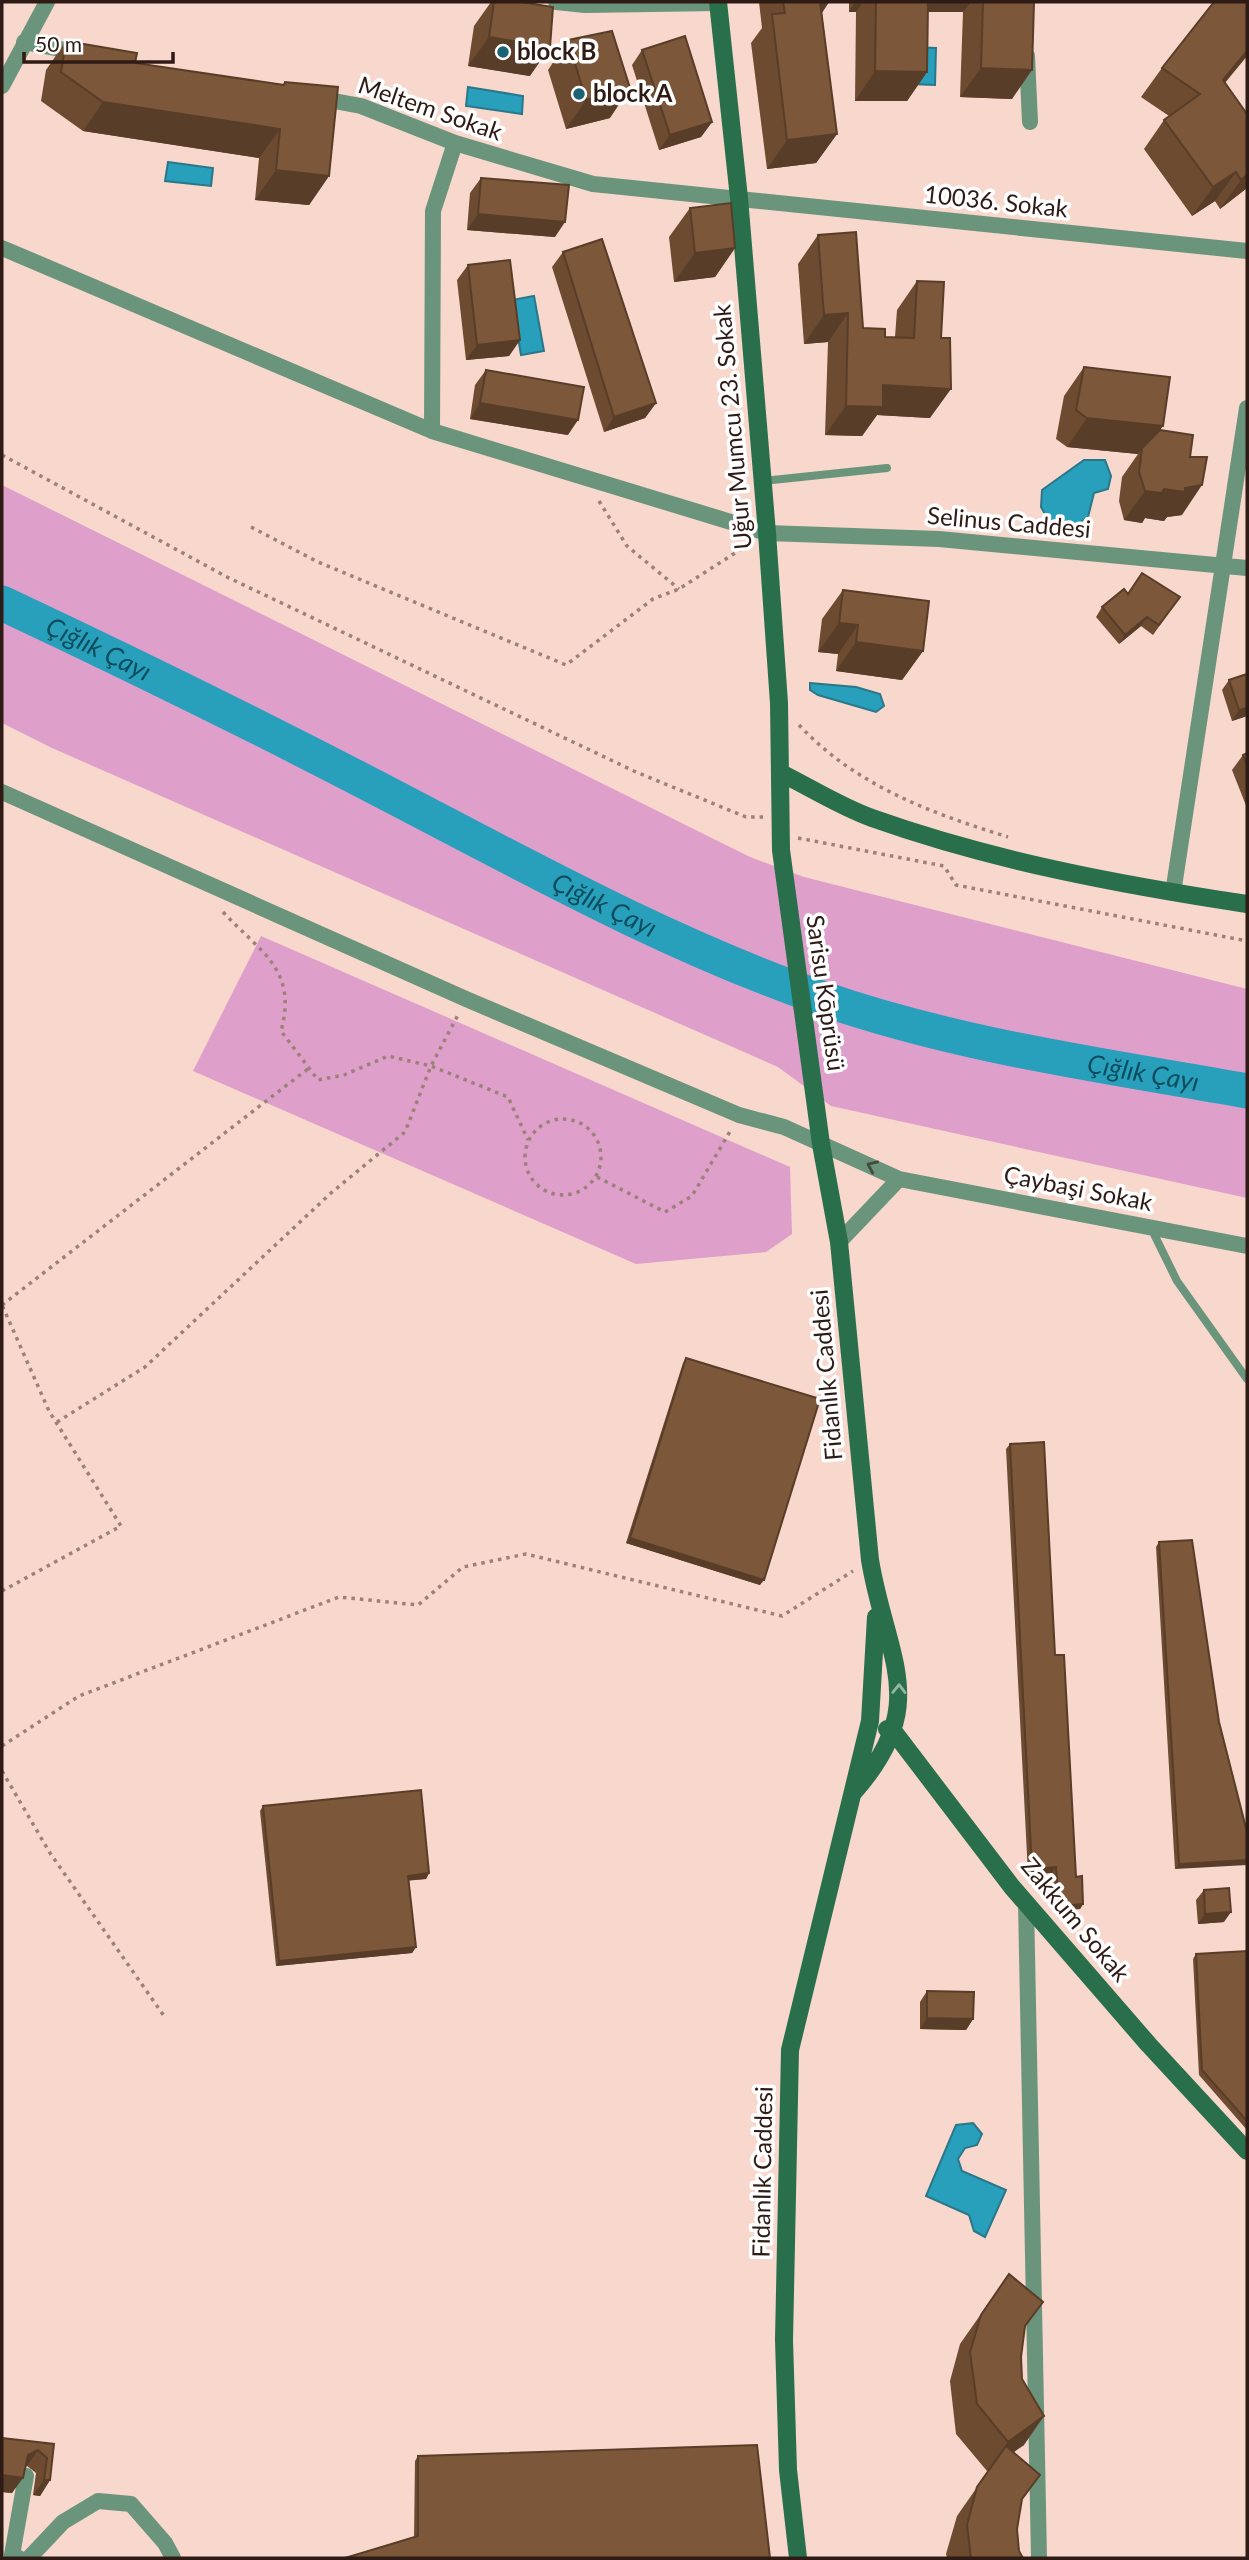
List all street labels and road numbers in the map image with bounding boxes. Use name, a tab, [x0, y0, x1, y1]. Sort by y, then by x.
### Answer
street label: Meltem Sokak	[355, 69, 507, 146]
street label: 10036. Sokak	[923, 179, 1070, 223]
street label: Uğur Mumcu 23. Sokak	[706, 303, 757, 551]
street label: Selinus Caddesi	[926, 500, 1092, 543]
street label: Sarisu Kōprüsü	[801, 913, 852, 1073]
street label: Çaybaşi Sokak	[1002, 1159, 1156, 1216]
street label: Fidanlık Caddesi	[804, 1288, 847, 1462]
street label: Zakkum Sokak	[1016, 1851, 1137, 1988]
street label: Fidanlık Caddesi	[746, 2086, 777, 2258]

